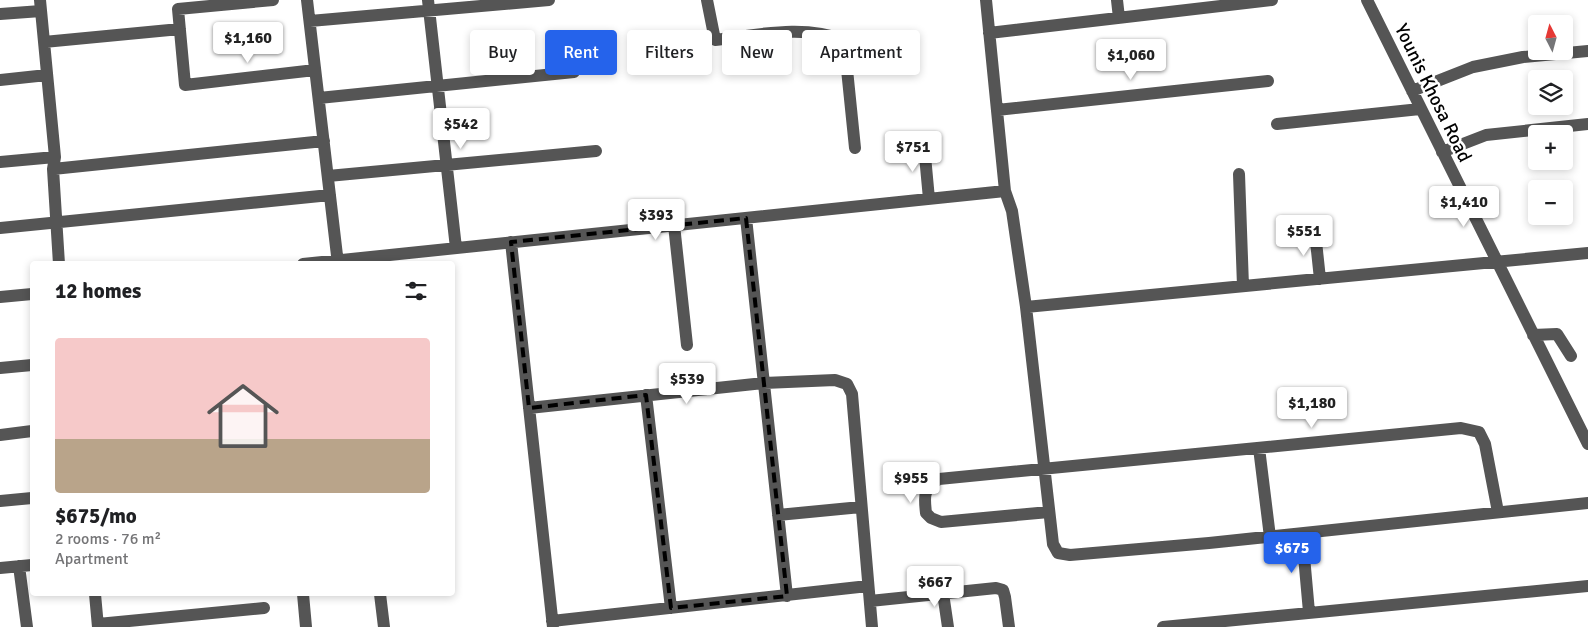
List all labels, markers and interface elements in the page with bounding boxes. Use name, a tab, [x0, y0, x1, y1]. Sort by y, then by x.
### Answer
north arrow	[1528, 15, 1572, 60]
map controls	[1528, 15, 1573, 225]
street label: Younis Khosa Road	[1389, 20, 1477, 166]
pin: $1,160	[207, 22, 289, 64]
text: $1,160	[224, 28, 272, 48]
chip: Buy	[470, 30, 535, 75]
chip: Rent	[545, 30, 617, 75]
chip: Filters	[627, 30, 712, 75]
chip: New	[722, 30, 792, 75]
chip: Apartment	[802, 30, 920, 75]
pin: $1,060	[1090, 38, 1172, 81]
text: $1,060	[1107, 45, 1155, 65]
button: layers	[1528, 70, 1573, 115]
pin: $542	[431, 108, 491, 150]
text: $542	[444, 114, 478, 134]
button: +	[1528, 125, 1573, 170]
pin: $751	[883, 130, 943, 173]
text: $751	[896, 137, 930, 157]
button: −	[1528, 180, 1573, 225]
pin: $1,410	[1423, 186, 1505, 228]
text: $1,410	[1440, 192, 1488, 212]
pin: $393	[626, 198, 686, 241]
text: $393	[639, 205, 673, 225]
pin: $551	[1274, 214, 1334, 257]
text: $551	[1287, 221, 1321, 241]
icon: filters	[402, 277, 430, 305]
text: 12 homes	[55, 278, 141, 304]
pin: $539	[657, 362, 717, 405]
text: $539	[670, 369, 704, 389]
icon: home	[198, 371, 288, 461]
pin: $1,180	[1271, 386, 1353, 429]
text: $1,180	[1288, 393, 1336, 413]
pin: $955	[881, 462, 941, 504]
text: $955	[894, 468, 928, 488]
text: $675/mo	[55, 503, 137, 529]
text: 2 rooms · 76 m²	[55, 529, 161, 549]
pin: $675	[1262, 532, 1322, 574]
text: $675	[1275, 538, 1309, 558]
text: Apartment	[55, 549, 128, 569]
pin: $667	[905, 566, 965, 608]
text: $667	[918, 572, 952, 592]

